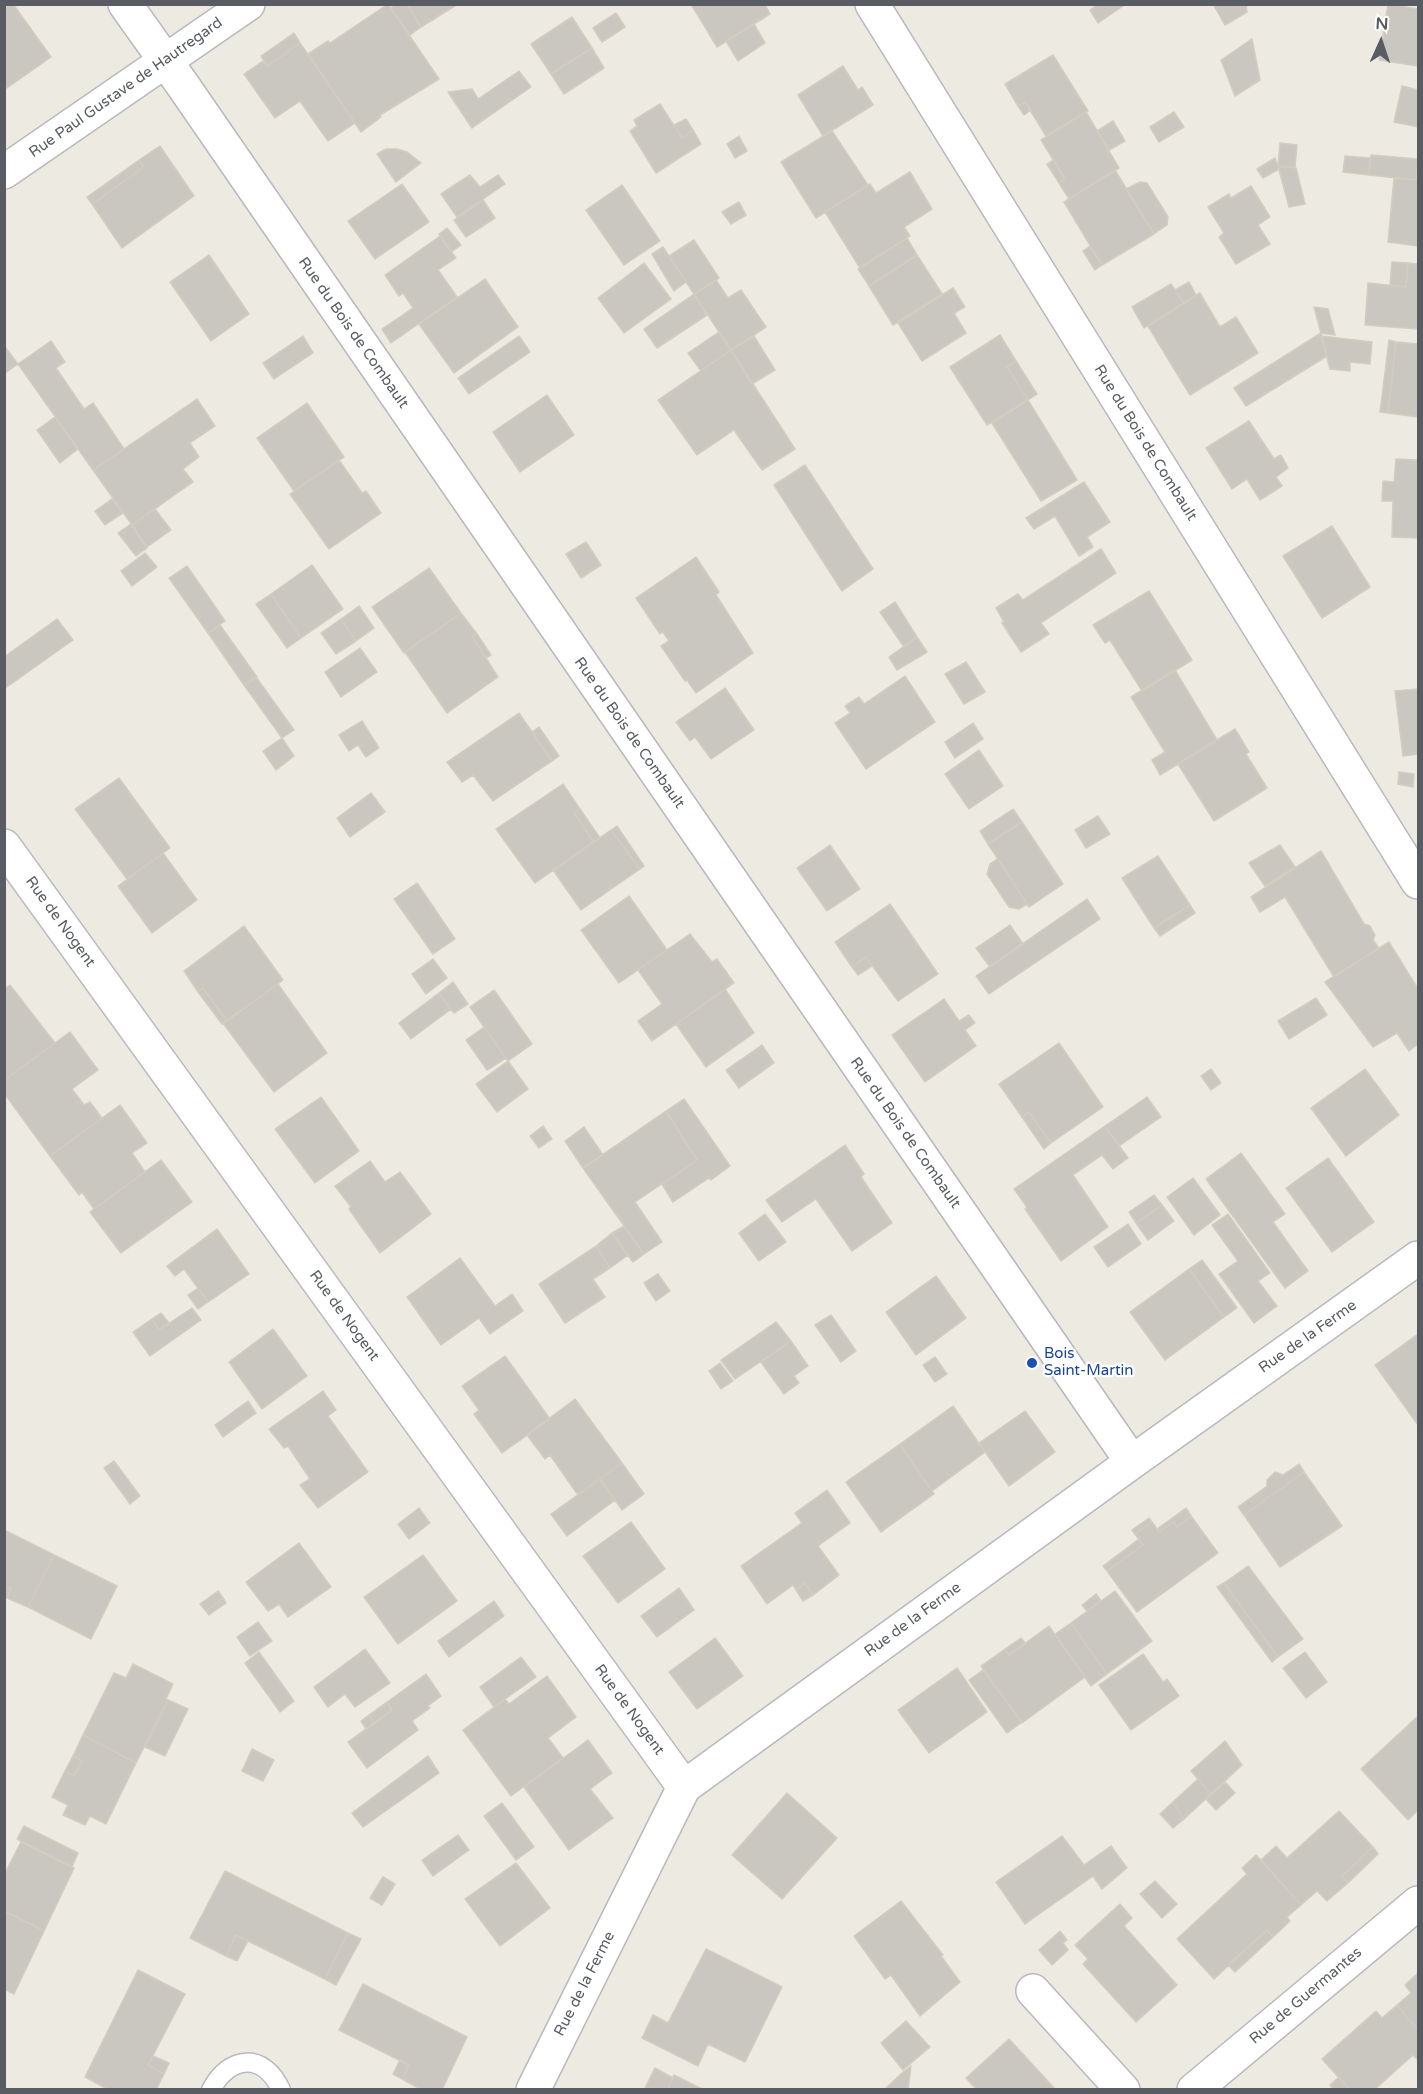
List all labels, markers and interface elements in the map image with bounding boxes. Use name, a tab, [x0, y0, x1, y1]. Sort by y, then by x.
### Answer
north arrow	[1351, 12, 1411, 72]
street label: Rue Paul Gustave de Hautregard	[26, 14, 226, 162]
text: N	[1375, 14, 1389, 34]
street label: Rue du Bois de Combault	[294, 254, 412, 412]
street label: Rue du Bois de Combault	[1090, 362, 1200, 524]
street label: Rue du Bois de Combault	[570, 654, 688, 812]
street label: Rue de Nogent	[21, 873, 99, 971]
street label: Rue du Bois de Combault	[846, 1054, 964, 1212]
street label: Rue de Nogent	[305, 1267, 383, 1365]
street label: Rue de la Ferme	[1256, 1297, 1360, 1377]
place label: Bois Saint-Martin	[1044, 1345, 1133, 1380]
marker: Bois Saint-Martin	[1025, 1356, 1039, 1370]
street label: Rue de la Ferme	[861, 1579, 965, 1661]
street label: Rue de Nogent	[590, 1661, 668, 1759]
street label: Rue de la Ferme	[551, 1929, 619, 2039]
street label: Rue de Guermantes	[1246, 1944, 1366, 2048]

